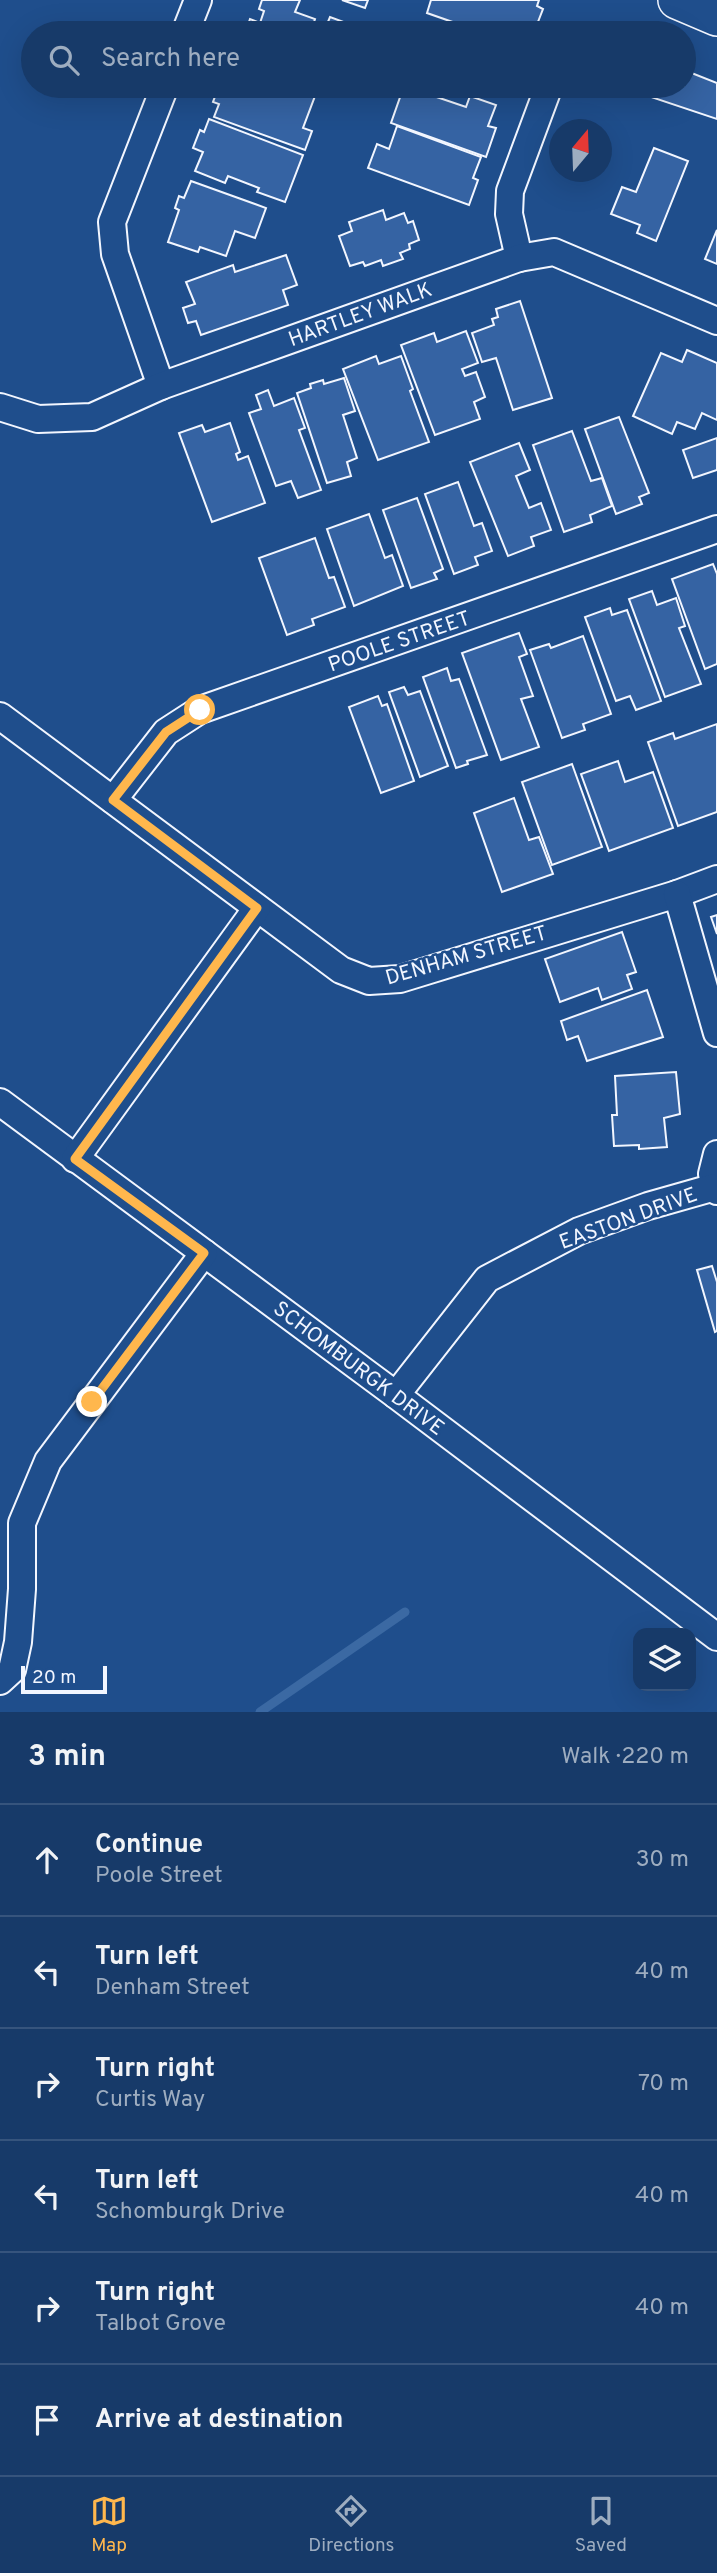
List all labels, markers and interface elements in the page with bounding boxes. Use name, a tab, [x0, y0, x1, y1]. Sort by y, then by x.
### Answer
search box	[21, 21, 696, 98]
icon: search	[45, 41, 83, 79]
text: Search here	[101, 43, 240, 76]
north arrow	[549, 119, 612, 182]
street label: HARTLEY WALK	[285, 277, 436, 354]
street label: POOLE STREET	[325, 605, 474, 679]
route start	[184, 694, 215, 725]
street label: DENHAM STREET	[382, 920, 550, 992]
street label: EASTON DRIVE	[556, 1182, 701, 1257]
street label: SCHOMBURGK DRIVE	[267, 1296, 449, 1442]
route end	[76, 1386, 107, 1417]
map controls	[633, 1628, 696, 1691]
button: layers	[633, 1628, 696, 1691]
scale bar	[21, 1663, 107, 1695]
text: 20 m	[32, 1666, 76, 1690]
text: 3 min	[28, 1739, 106, 1776]
text: Walk · 220 m	[561, 1743, 689, 1772]
text: Continue	[95, 1829, 203, 1862]
icon: ahead	[28, 1841, 66, 1879]
text: 30 m	[636, 1846, 689, 1875]
text: Poole Street	[95, 1862, 223, 1891]
text: Turn left	[95, 1941, 199, 1974]
icon: left	[28, 1953, 66, 1991]
text: 40 m	[635, 1958, 689, 1987]
text: Denham Street	[95, 1974, 250, 2003]
text: Turn right	[95, 2053, 215, 2086]
icon: right	[28, 2065, 66, 2103]
text: 70 m	[638, 2070, 689, 2099]
text: Curtis Way	[95, 2086, 205, 2115]
text: Turn left	[95, 2165, 199, 2198]
icon: left	[28, 2177, 66, 2215]
text: 40 m	[635, 2182, 689, 2211]
text: Schomburgk Drive	[95, 2198, 285, 2227]
text: Turn right	[95, 2277, 215, 2310]
icon: right	[28, 2289, 66, 2327]
text: 40 m	[635, 2294, 689, 2323]
text: Talbot Grove	[95, 2310, 226, 2339]
icon: arrive	[28, 2401, 66, 2439]
text: Arrive at destination	[95, 2404, 343, 2437]
tab: Map	[90, 2492, 128, 2558]
tab: Directions	[308, 2492, 395, 2558]
tab: Saved	[575, 2492, 627, 2558]

